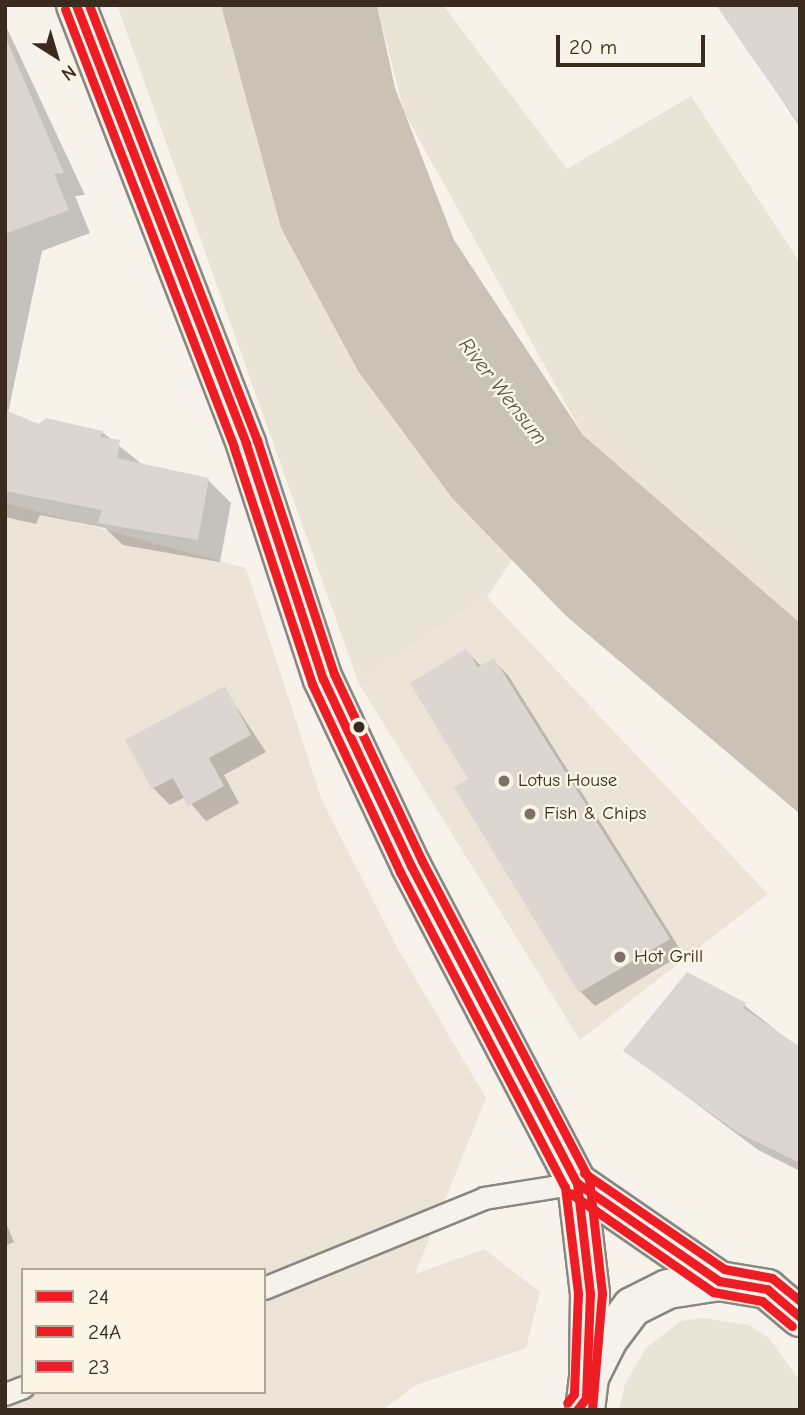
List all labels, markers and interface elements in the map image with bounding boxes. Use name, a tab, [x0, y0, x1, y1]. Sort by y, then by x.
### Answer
north arrow	[21, 21, 91, 91]
scale bar	[560, 21, 709, 65]
text: 20 m	[569, 35, 617, 59]
text: N	[57, 60, 80, 85]
water label: River Wensum	[453, 333, 553, 449]
unlabelled marker	[352, 720, 366, 734]
place label: Lotus House	[518, 770, 617, 792]
marker: Lotus House	[496, 773, 512, 789]
place label: Fish & Chips	[544, 803, 646, 825]
marker: Fish & Chips	[522, 806, 538, 822]
place label: Hot Grill	[634, 946, 703, 968]
marker: Hot Grill	[612, 949, 628, 965]
legend	[21, 1268, 266, 1394]
text: 24	[88, 1285, 109, 1309]
text: 24A	[88, 1320, 121, 1344]
text: 23	[88, 1355, 110, 1379]

